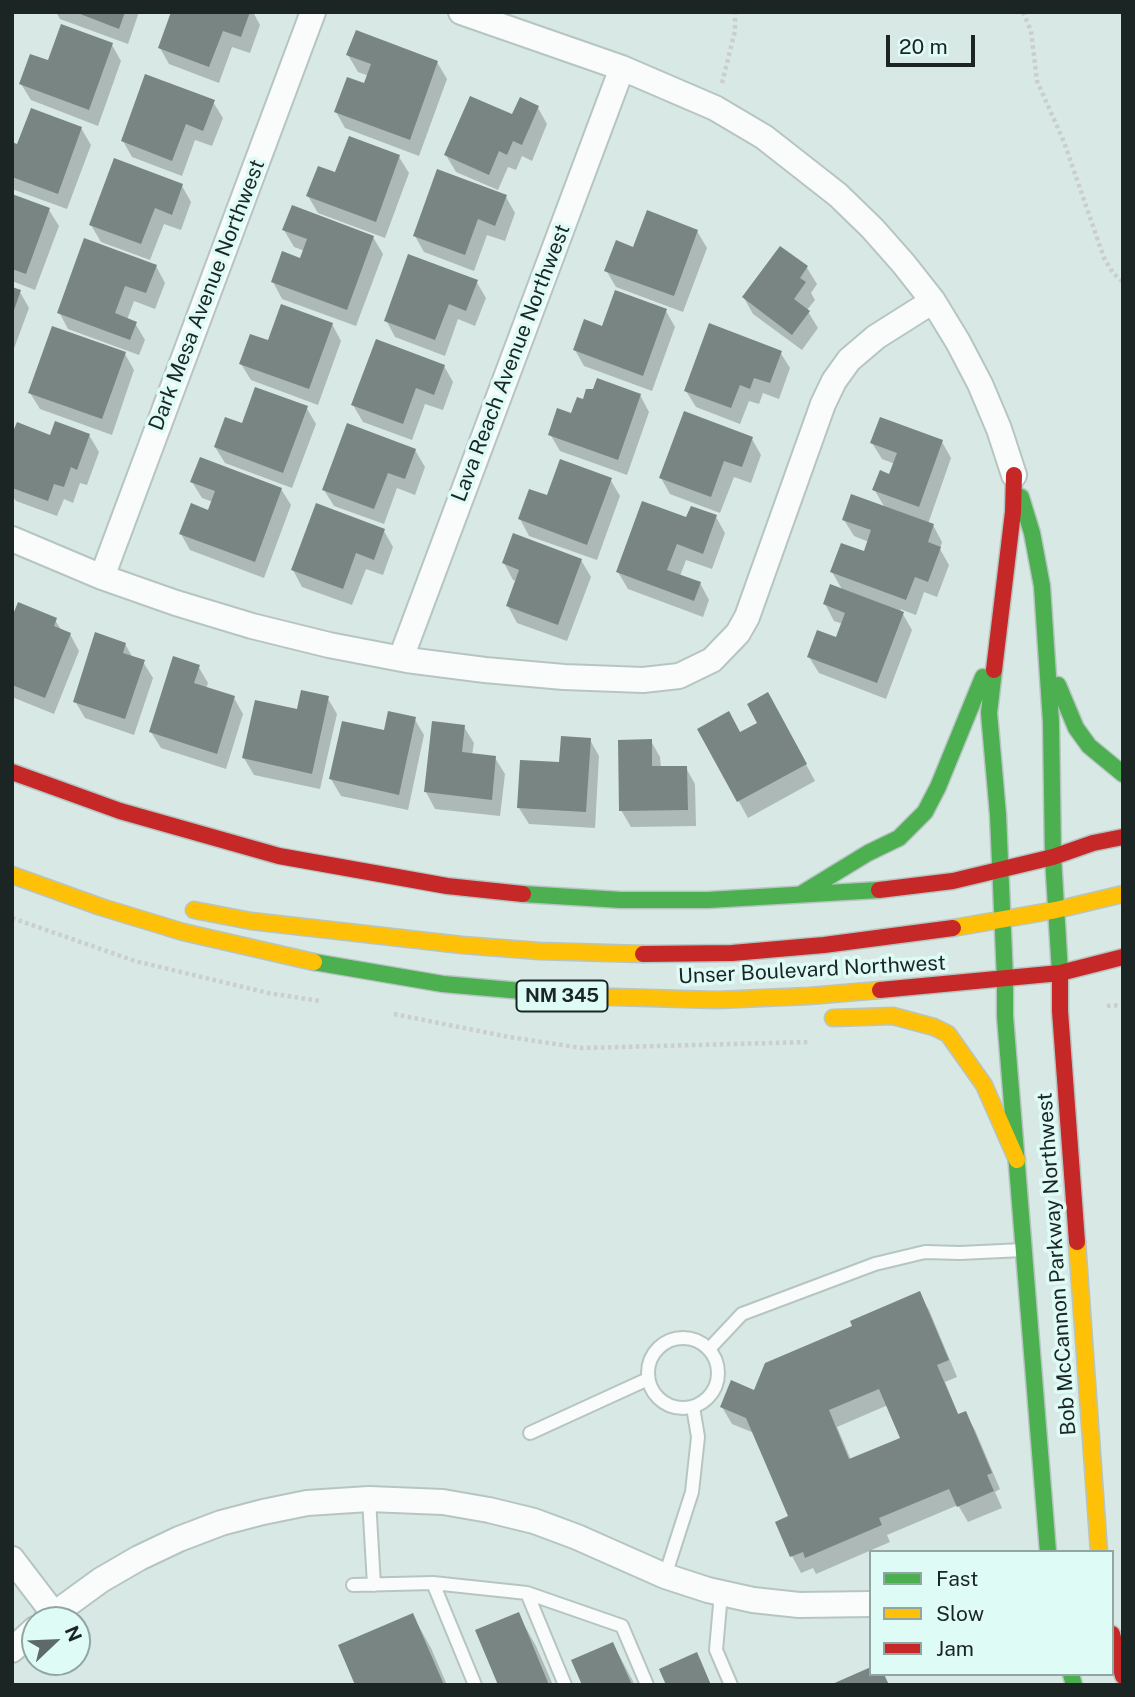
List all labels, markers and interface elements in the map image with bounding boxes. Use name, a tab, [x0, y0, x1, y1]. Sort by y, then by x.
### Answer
scale bar	[890, 21, 979, 65]
text: 20 m	[899, 34, 948, 59]
street label: Dark Mesa Avenue Northwest	[144, 156, 270, 434]
street label: Lava Reach Avenue Northwest	[446, 221, 576, 505]
street label: Unser Boulevard Northwest	[678, 950, 946, 990]
road number: NM 345	[516, 980, 608, 1012]
street label: Bob McCannon Parkway Northwest	[1032, 1092, 1082, 1436]
legend	[869, 1550, 1114, 1676]
text: Fast	[936, 1566, 978, 1591]
text: Slow	[936, 1601, 984, 1626]
north arrow	[21, 1606, 91, 1676]
text: N	[60, 1622, 87, 1645]
text: Jam	[936, 1636, 974, 1661]

